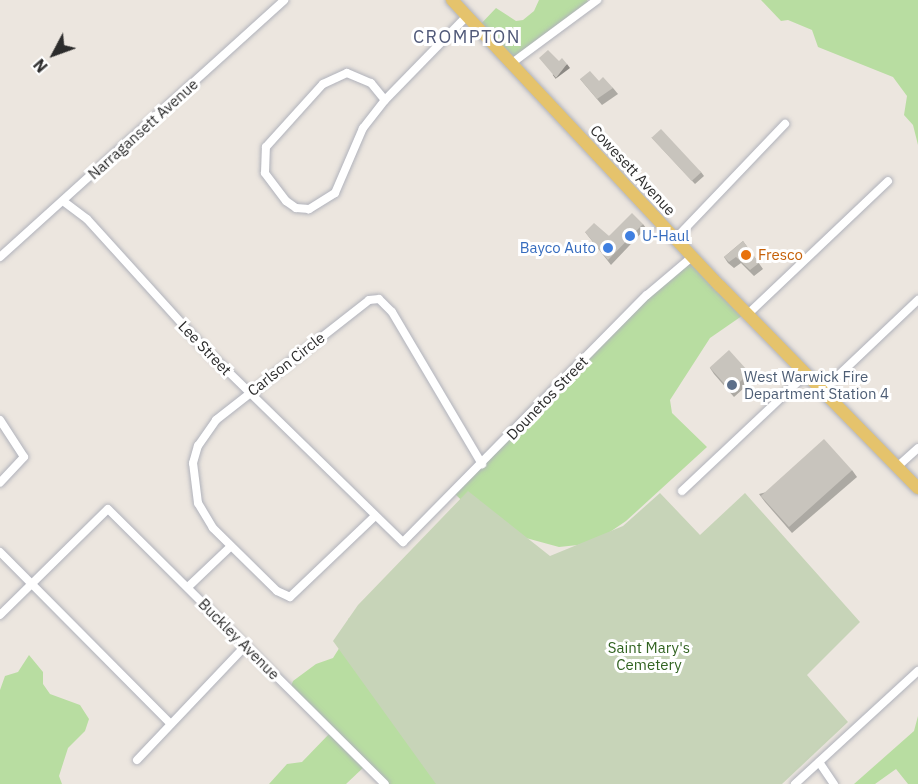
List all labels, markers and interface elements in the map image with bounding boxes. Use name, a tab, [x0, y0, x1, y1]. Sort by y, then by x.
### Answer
north arrow	[24, 24, 84, 84]
district label: CROMPTON	[413, 26, 521, 48]
text: N	[29, 55, 52, 77]
street label: Narragansett Avenue	[84, 75, 202, 183]
street label: Cowesett Avenue	[587, 121, 679, 219]
place label: U-Haul	[642, 227, 689, 245]
marker: U-Haul	[623, 229, 637, 243]
place label: Bayco Auto	[520, 239, 596, 257]
marker: Bayco Auto	[601, 241, 615, 255]
place label: Fresco	[758, 246, 803, 264]
marker: Fresco	[739, 248, 753, 262]
street label: Lee Street	[175, 317, 235, 379]
street label: Carlson Circle	[244, 328, 328, 400]
street label: Dounetos Street	[503, 352, 591, 444]
place label: West Warwick Fire Department Station 4	[744, 367, 889, 402]
marker: West Warwick Fire Department Station 4	[725, 378, 739, 392]
street label: Buckley Avenue	[195, 595, 283, 683]
park label: Saint Mary's Cemetery	[608, 638, 690, 673]

